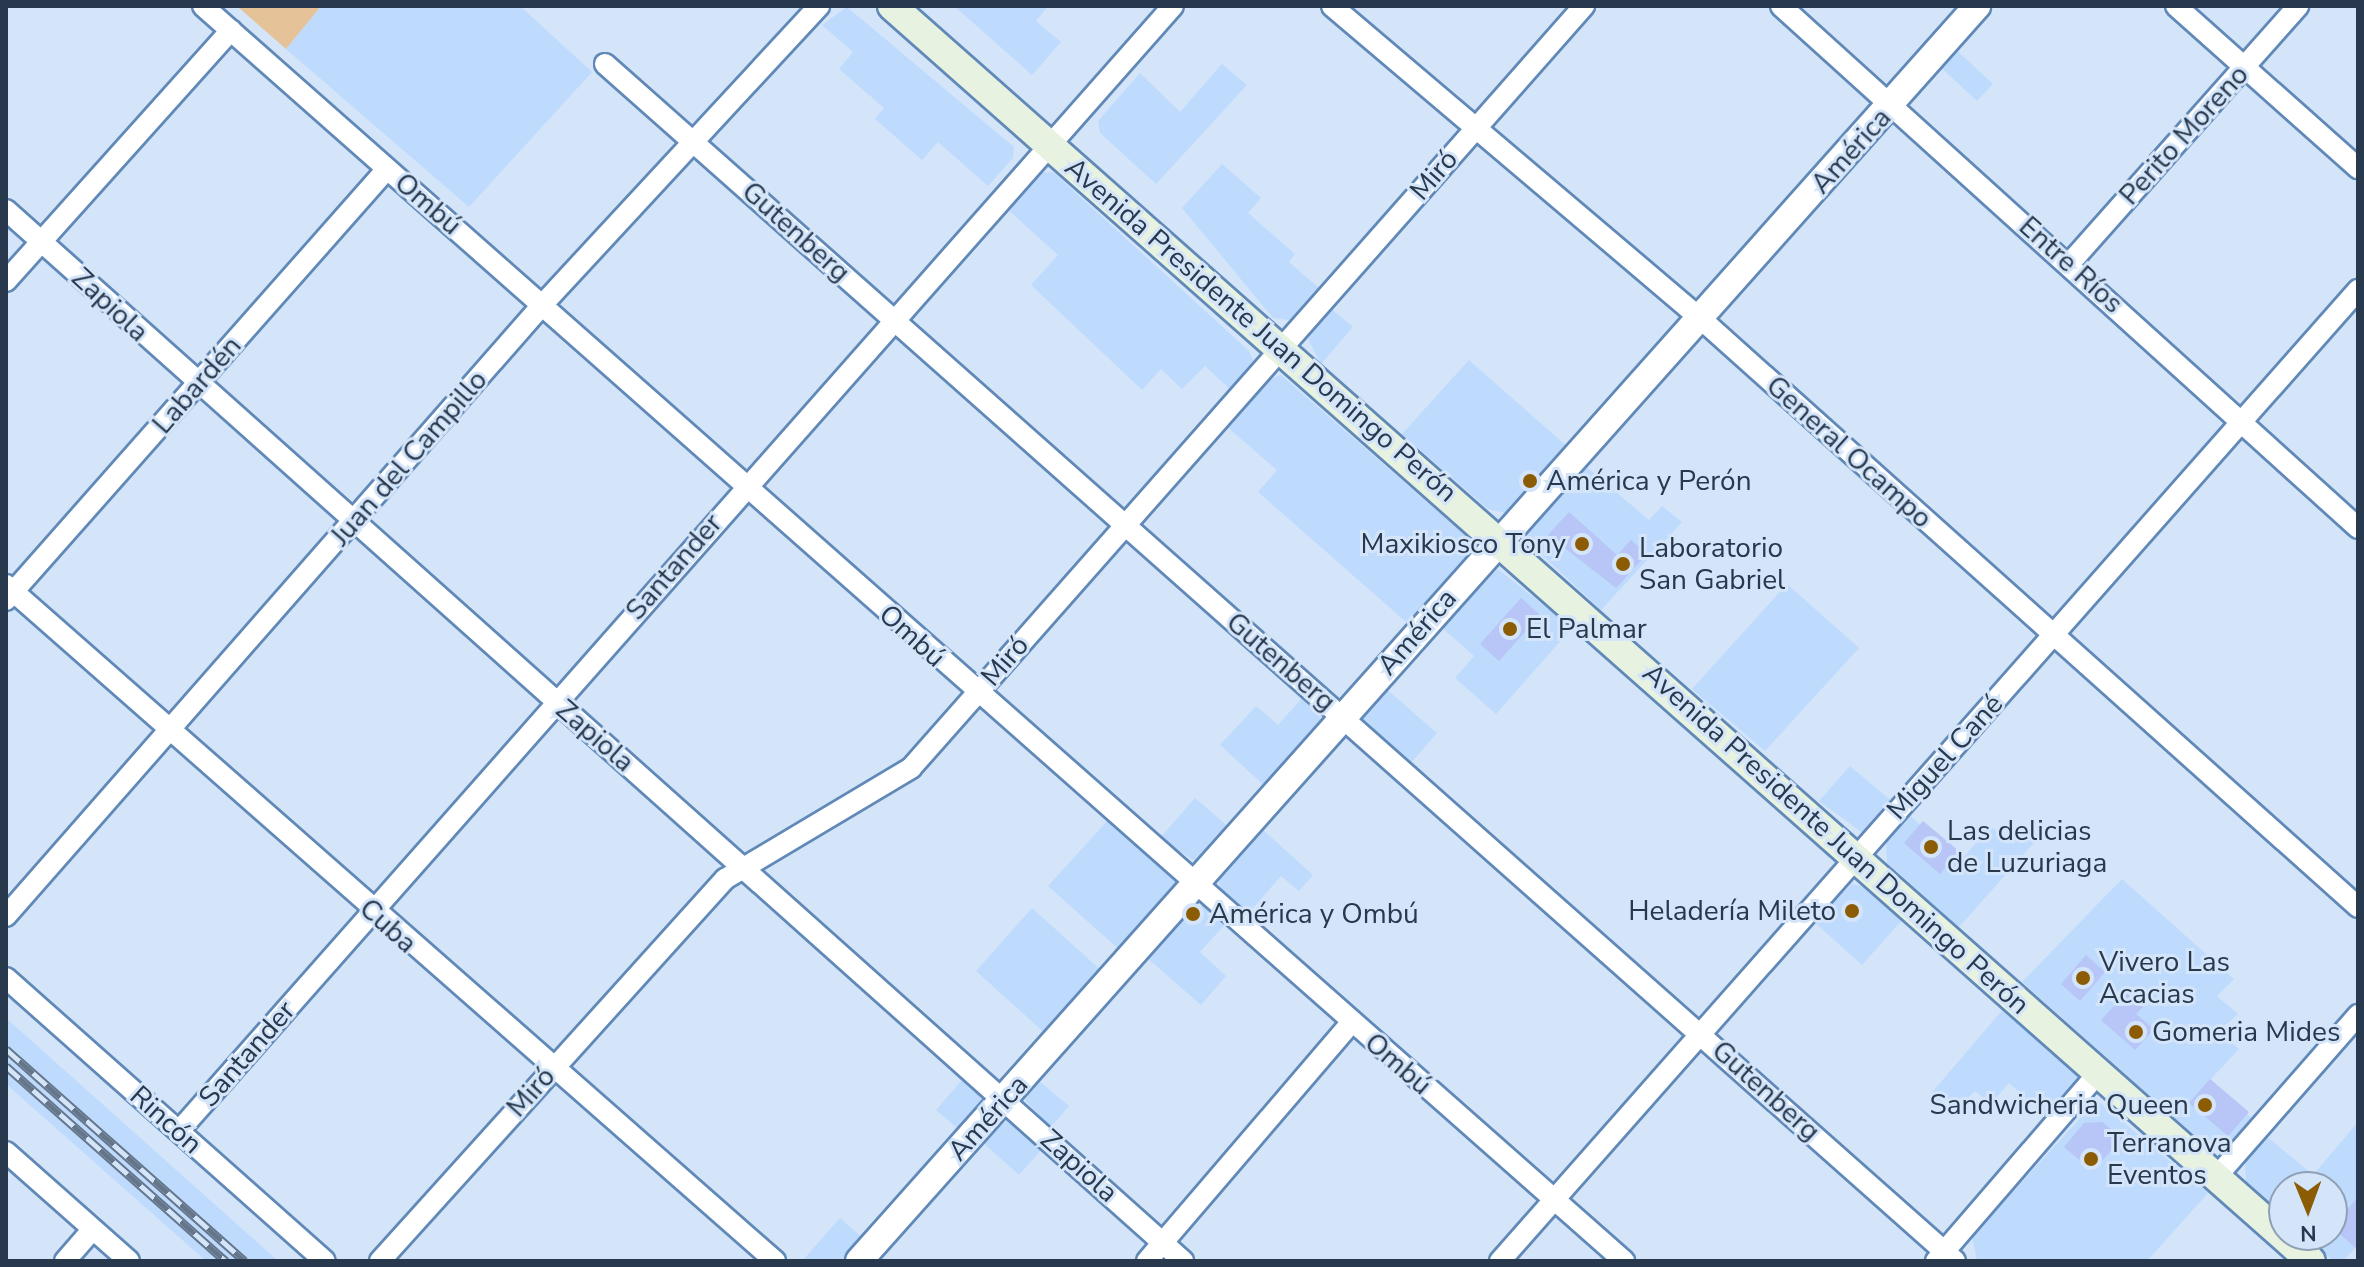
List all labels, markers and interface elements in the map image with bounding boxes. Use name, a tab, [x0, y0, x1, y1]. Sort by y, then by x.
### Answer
street label: Perito Moreno	[2112, 58, 2256, 212]
street label: América	[1804, 101, 1898, 201]
street label: Miró	[1403, 143, 1465, 207]
street label: Avenida Presidente Juan Domingo Perón	[1058, 151, 1464, 509]
street label: Ombú	[388, 166, 468, 242]
street label: Gutenberg	[735, 175, 857, 289]
street label: Entre Ríos	[2012, 210, 2130, 320]
street label: Zapiola	[65, 261, 155, 349]
street label: Labardén	[146, 329, 248, 441]
street label: Juan del Campillo	[324, 363, 494, 553]
street label: General Ocampo	[1759, 369, 1939, 535]
place label: América y Perón	[1546, 464, 1752, 498]
marker: América y Perón	[1521, 472, 1539, 490]
street label: Santander	[619, 507, 729, 627]
place label: Maxikiosco Tony	[1361, 527, 1566, 561]
place label: Laboratorio San Gabriel	[1639, 531, 1785, 597]
marker: Maxikiosco Tony	[1573, 535, 1591, 553]
marker: Laboratorio San Gabriel	[1614, 555, 1632, 573]
street label: América	[1370, 582, 1464, 682]
street label: Ombú	[872, 598, 952, 674]
street label: Gutenberg	[1219, 605, 1343, 719]
place label: El Palmar	[1526, 612, 1647, 646]
marker: El Palmar	[1501, 620, 1519, 638]
street label: Miró	[974, 629, 1036, 693]
street label: Avenida Presidente Juan Domingo Perón	[1636, 656, 2036, 1022]
street label: Miguel Cané	[1880, 687, 2010, 827]
street label: Zapiola	[549, 693, 641, 779]
place label: Las delicias de Luzuriaga	[1947, 814, 2107, 880]
marker: Las delicias de Luzuriaga	[1922, 838, 1940, 856]
street label: Cuba	[352, 892, 424, 960]
place label: Heladería Mileto	[1628, 894, 1836, 928]
place label: América y Ombú	[1209, 897, 1419, 931]
marker: Heladería Mileto	[1843, 902, 1861, 920]
marker: América y Ombú	[1184, 905, 1202, 923]
place label: Vivero Las Acacias	[2099, 945, 2230, 1011]
marker: Vivero Las Acacias	[2074, 969, 2092, 987]
street label: Santander	[192, 994, 302, 1114]
place label: Gomeria Mides	[2152, 1015, 2340, 1049]
marker: Gomeria Mides	[2127, 1023, 2145, 1041]
street label: Ombú	[1358, 1026, 1438, 1102]
street label: Gutenberg	[1705, 1034, 1827, 1148]
street label: Miró	[500, 1060, 562, 1124]
street label: América	[941, 1068, 1035, 1168]
street label: Rincón	[123, 1079, 209, 1161]
place label: Sandwicheria Queen	[1929, 1088, 2189, 1122]
marker: Sandwicheria Queen	[2196, 1096, 2214, 1114]
street label: Zapiola	[1033, 1123, 1125, 1209]
place label: Terranova Eventos	[2107, 1126, 2232, 1192]
marker: Terranova Eventos	[2082, 1150, 2100, 1168]
north arrow	[2268, 1171, 2348, 1251]
text: N	[2300, 1218, 2317, 1248]

